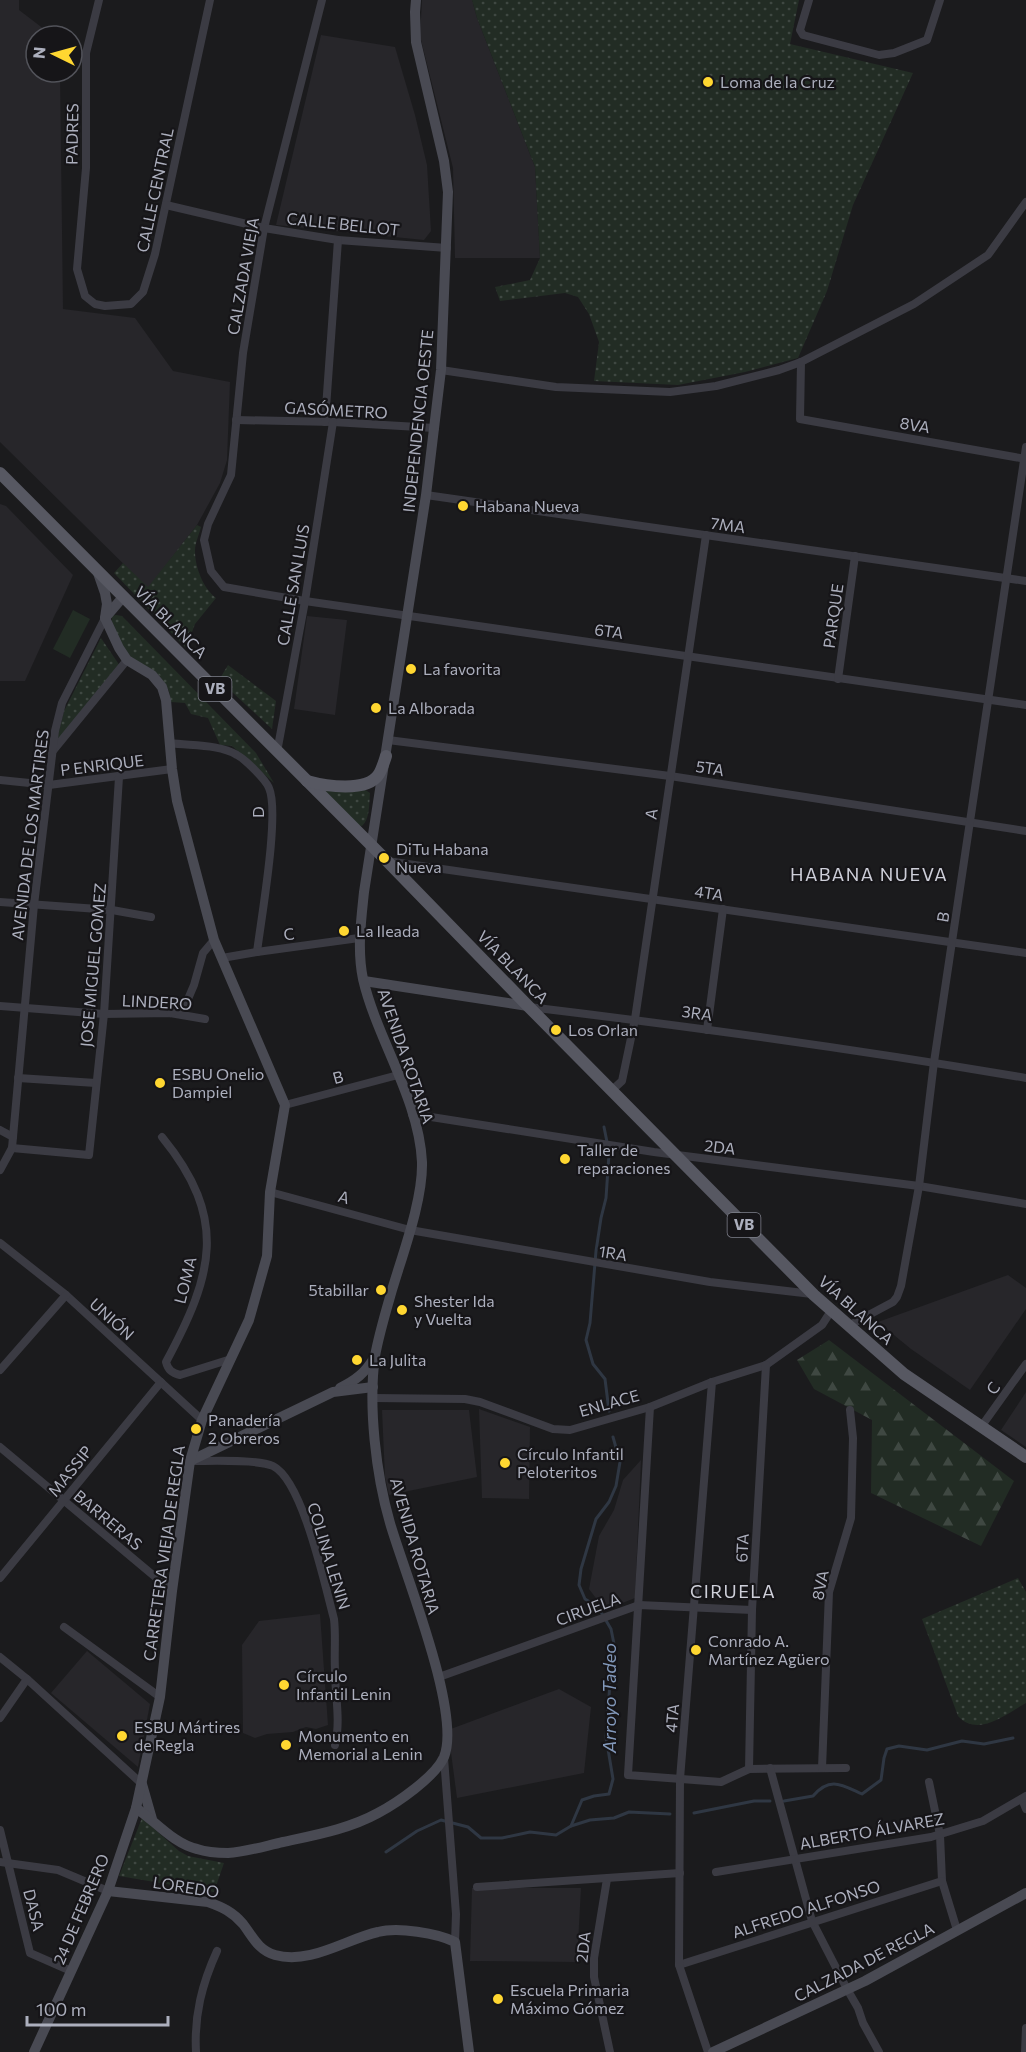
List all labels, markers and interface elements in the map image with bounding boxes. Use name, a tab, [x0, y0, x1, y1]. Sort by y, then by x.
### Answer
north arrow	[24, 24, 84, 84]
text: N	[29, 46, 49, 59]
place label: Loma de la Cruz	[720, 72, 835, 91]
marker: Loma de la Cruz	[701, 75, 715, 89]
street label: PADRES	[61, 103, 82, 165]
street label: CALLE CENTRAL	[132, 126, 177, 254]
street label: CALLE BELLOT	[286, 208, 401, 239]
street label: CALZADA VIEJA	[223, 216, 262, 336]
street label: INDEPENDENCIA OESTE	[398, 329, 437, 513]
street label: GASÓMETRO	[284, 397, 388, 422]
street label: 8VA	[899, 413, 932, 436]
place label: Habana Nueva	[475, 496, 579, 515]
marker: Habana Nueva	[456, 499, 470, 513]
street label: 7MA	[710, 513, 747, 536]
street label: CALLE SAN LUIS	[272, 523, 313, 647]
street label: VÍA BLANCA	[131, 582, 211, 662]
street label: PARQUE	[819, 582, 846, 649]
street label: 6TA	[593, 619, 625, 642]
place label: La favorita	[423, 659, 501, 678]
marker: La favorita	[404, 662, 418, 676]
road number: VB	[198, 677, 232, 701]
place label: La Alborada	[388, 698, 475, 717]
marker: La Alborada	[369, 701, 383, 715]
street label: AVENIDA DE LOS MARTIRES	[7, 729, 52, 941]
street label: P ENRIQUE	[59, 750, 145, 779]
street label: 5TA	[694, 756, 726, 779]
street label: D	[248, 806, 267, 818]
street label: A	[640, 807, 661, 821]
place label: DiTu Habana Nueva	[396, 839, 489, 876]
marker: DiTu Habana Nueva	[377, 851, 391, 865]
district label: HABANA NUEVA	[790, 863, 948, 885]
street label: 4TA	[693, 881, 725, 904]
street label: JOSE MIGUEL GOMEZ	[76, 882, 109, 1048]
street label: B	[932, 910, 953, 924]
place label: La Ileada	[356, 921, 420, 940]
street label: C	[282, 923, 296, 944]
marker: La Ileada	[337, 924, 351, 938]
street label: VÍA BLANCA	[474, 926, 553, 1007]
street label: AVENIDA ROTARIA	[374, 986, 438, 1126]
street label: LINDERO	[121, 990, 193, 1013]
street label: 3RA	[680, 1001, 714, 1024]
place label: Los Orlan	[568, 1020, 638, 1039]
marker: Los Orlan	[549, 1023, 563, 1037]
place label: ESBU Onelio Dampiel	[172, 1064, 264, 1101]
street label: B	[330, 1066, 345, 1087]
marker: ESBU Onelio Dampiel	[153, 1076, 167, 1090]
street label: 2DA	[703, 1135, 737, 1158]
place label: Taller de reparaciones	[577, 1140, 670, 1177]
marker: Taller de reparaciones	[558, 1152, 572, 1166]
street label: A	[336, 1186, 352, 1207]
road number: VB	[728, 1213, 760, 1237]
street label: 1RA	[597, 1241, 629, 1264]
street label: LOMA	[169, 1254, 200, 1305]
street label: VÍA BLANCA	[815, 1271, 898, 1348]
place label: 5tabillar	[308, 1280, 370, 1299]
marker: 5tabillar	[374, 1283, 388, 1297]
place label: Shester Ida y Vuelta	[414, 1291, 495, 1328]
street label: UNIÓN	[86, 1294, 139, 1344]
marker: Shester Ida y Vuelta	[395, 1303, 409, 1317]
place label: La Julita	[369, 1350, 426, 1369]
marker: La Julita	[350, 1353, 364, 1367]
street label: C	[982, 1378, 1004, 1398]
street label: ENLACE	[577, 1385, 641, 1420]
place label: Panadería 2 Obreros	[208, 1410, 281, 1447]
marker: Panadería 2 Obreros	[189, 1422, 203, 1436]
street label: MASSIP	[43, 1442, 96, 1500]
street label: CARRETERA VIEJA DE REGLA	[139, 1444, 188, 1662]
place label: Círculo Infantil Peloteritos	[517, 1444, 624, 1481]
marker: Círculo Infantil Peloteritos	[498, 1456, 512, 1470]
street label: AVENIDA ROTARIA	[387, 1475, 444, 1616]
street label: BARRERAS	[70, 1486, 146, 1554]
street label: COLINA LENIN	[304, 1500, 355, 1612]
street label: 6TA	[731, 1533, 752, 1563]
street label: 8VA	[807, 1568, 832, 1602]
district label: CIRUELA	[690, 1580, 776, 1602]
street label: CIRUELA	[553, 1588, 623, 1629]
place label: Conrado A. Martínez Agüero	[708, 1631, 830, 1668]
water label: Arroyo Tadeo	[598, 1643, 620, 1754]
marker: Conrado A. Martínez Agüero	[689, 1643, 703, 1657]
place label: Círculo Infantil Lenin	[296, 1666, 391, 1703]
marker: Círculo Infantil Lenin	[277, 1678, 291, 1692]
street label: 4TA	[661, 1703, 682, 1733]
place label: ESBU Mártires de Regla	[134, 1717, 240, 1754]
place label: Monumento en Memorial a Lenin	[298, 1726, 423, 1763]
marker: ESBU Mártires de Regla	[115, 1729, 129, 1743]
marker: Monumento en Memorial a Lenin	[279, 1738, 293, 1752]
street label: ALBERTO ÁLVAREZ	[798, 1808, 946, 1853]
street label: 24 DE FEBRERO	[49, 1851, 112, 1967]
street label: LOREDO	[151, 1872, 221, 1901]
street label: ALFREDO ALFONSO	[729, 1876, 882, 1941]
street label: DASA	[20, 1887, 49, 1933]
street label: CALZADA DE REGLA	[790, 1918, 937, 2005]
street label: 2DA	[571, 1930, 594, 1963]
place label: Escuela Primaria Máximo Gómez	[510, 1980, 629, 2017]
scale bar	[27, 1989, 168, 2027]
marker: Escuela Primaria Máximo Gómez	[491, 1992, 505, 2006]
text: 100 m	[36, 1998, 86, 2020]

